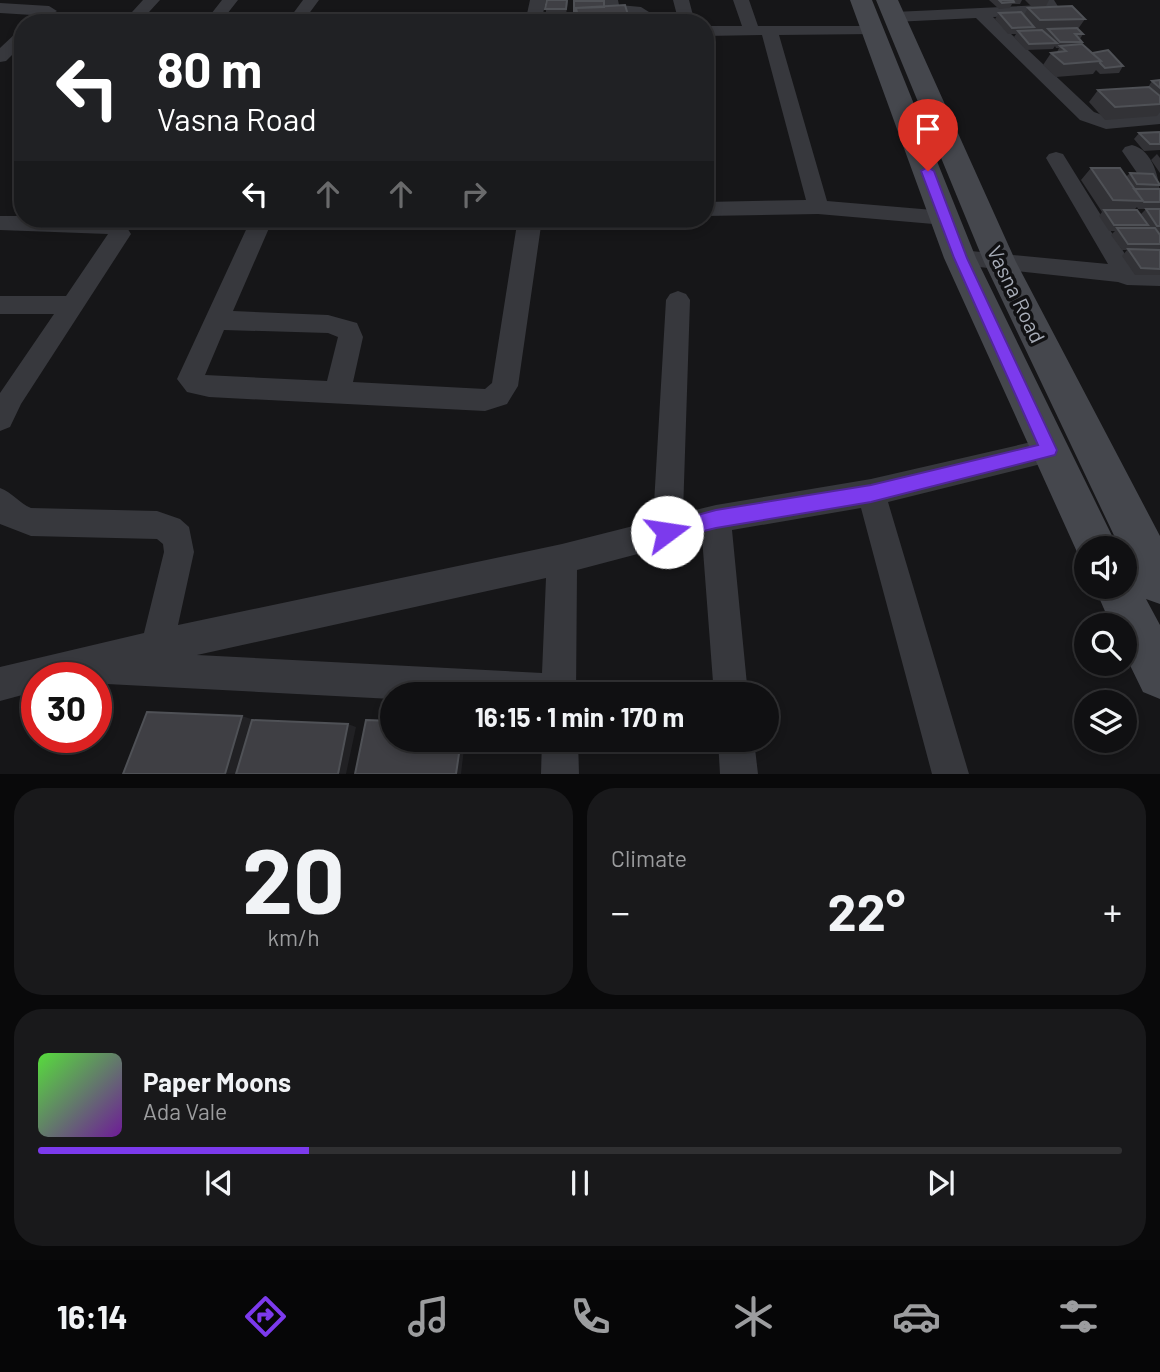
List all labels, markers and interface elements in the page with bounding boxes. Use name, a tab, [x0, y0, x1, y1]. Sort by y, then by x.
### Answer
text: 80 m	[157, 39, 262, 98]
icon: left	[42, 42, 133, 133]
text: Vasna Road	[157, 99, 317, 137]
pin	[898, 99, 958, 171]
icon: arrive	[909, 110, 947, 148]
icon: left	[236, 175, 274, 213]
icon: ahead	[309, 175, 347, 213]
icon: ahead	[382, 175, 420, 213]
icon: right	[455, 175, 493, 213]
street label: Vasna Road	[983, 241, 1051, 347]
position arrow	[630, 495, 704, 569]
map controls	[1074, 536, 1137, 753]
button: sound	[1074, 536, 1137, 599]
button: search	[1074, 613, 1137, 676]
speed limit sign: 30	[21, 662, 112, 753]
button: layers	[1074, 690, 1137, 753]
text: 16:15 · 1 min · 170 m	[475, 701, 684, 732]
text: 20	[242, 823, 345, 932]
text: Climate	[611, 844, 687, 872]
text: 22°	[828, 879, 905, 941]
text: −	[611, 888, 630, 934]
text: +	[1103, 888, 1122, 934]
text: km/h	[267, 923, 320, 951]
text: Paper Moons	[143, 1066, 291, 1097]
text: Ada Vale	[143, 1097, 227, 1125]
icon: previous	[200, 1164, 238, 1202]
icon: pause	[561, 1164, 599, 1202]
icon: next	[922, 1164, 960, 1202]
icon: directions	[241, 1292, 290, 1341]
icon: music	[404, 1292, 453, 1341]
icon: phone	[566, 1292, 615, 1341]
icon: climate	[729, 1292, 778, 1341]
icon: car	[892, 1292, 941, 1341]
icon: filters	[1054, 1292, 1103, 1341]
text: 16:14	[57, 1297, 128, 1335]

